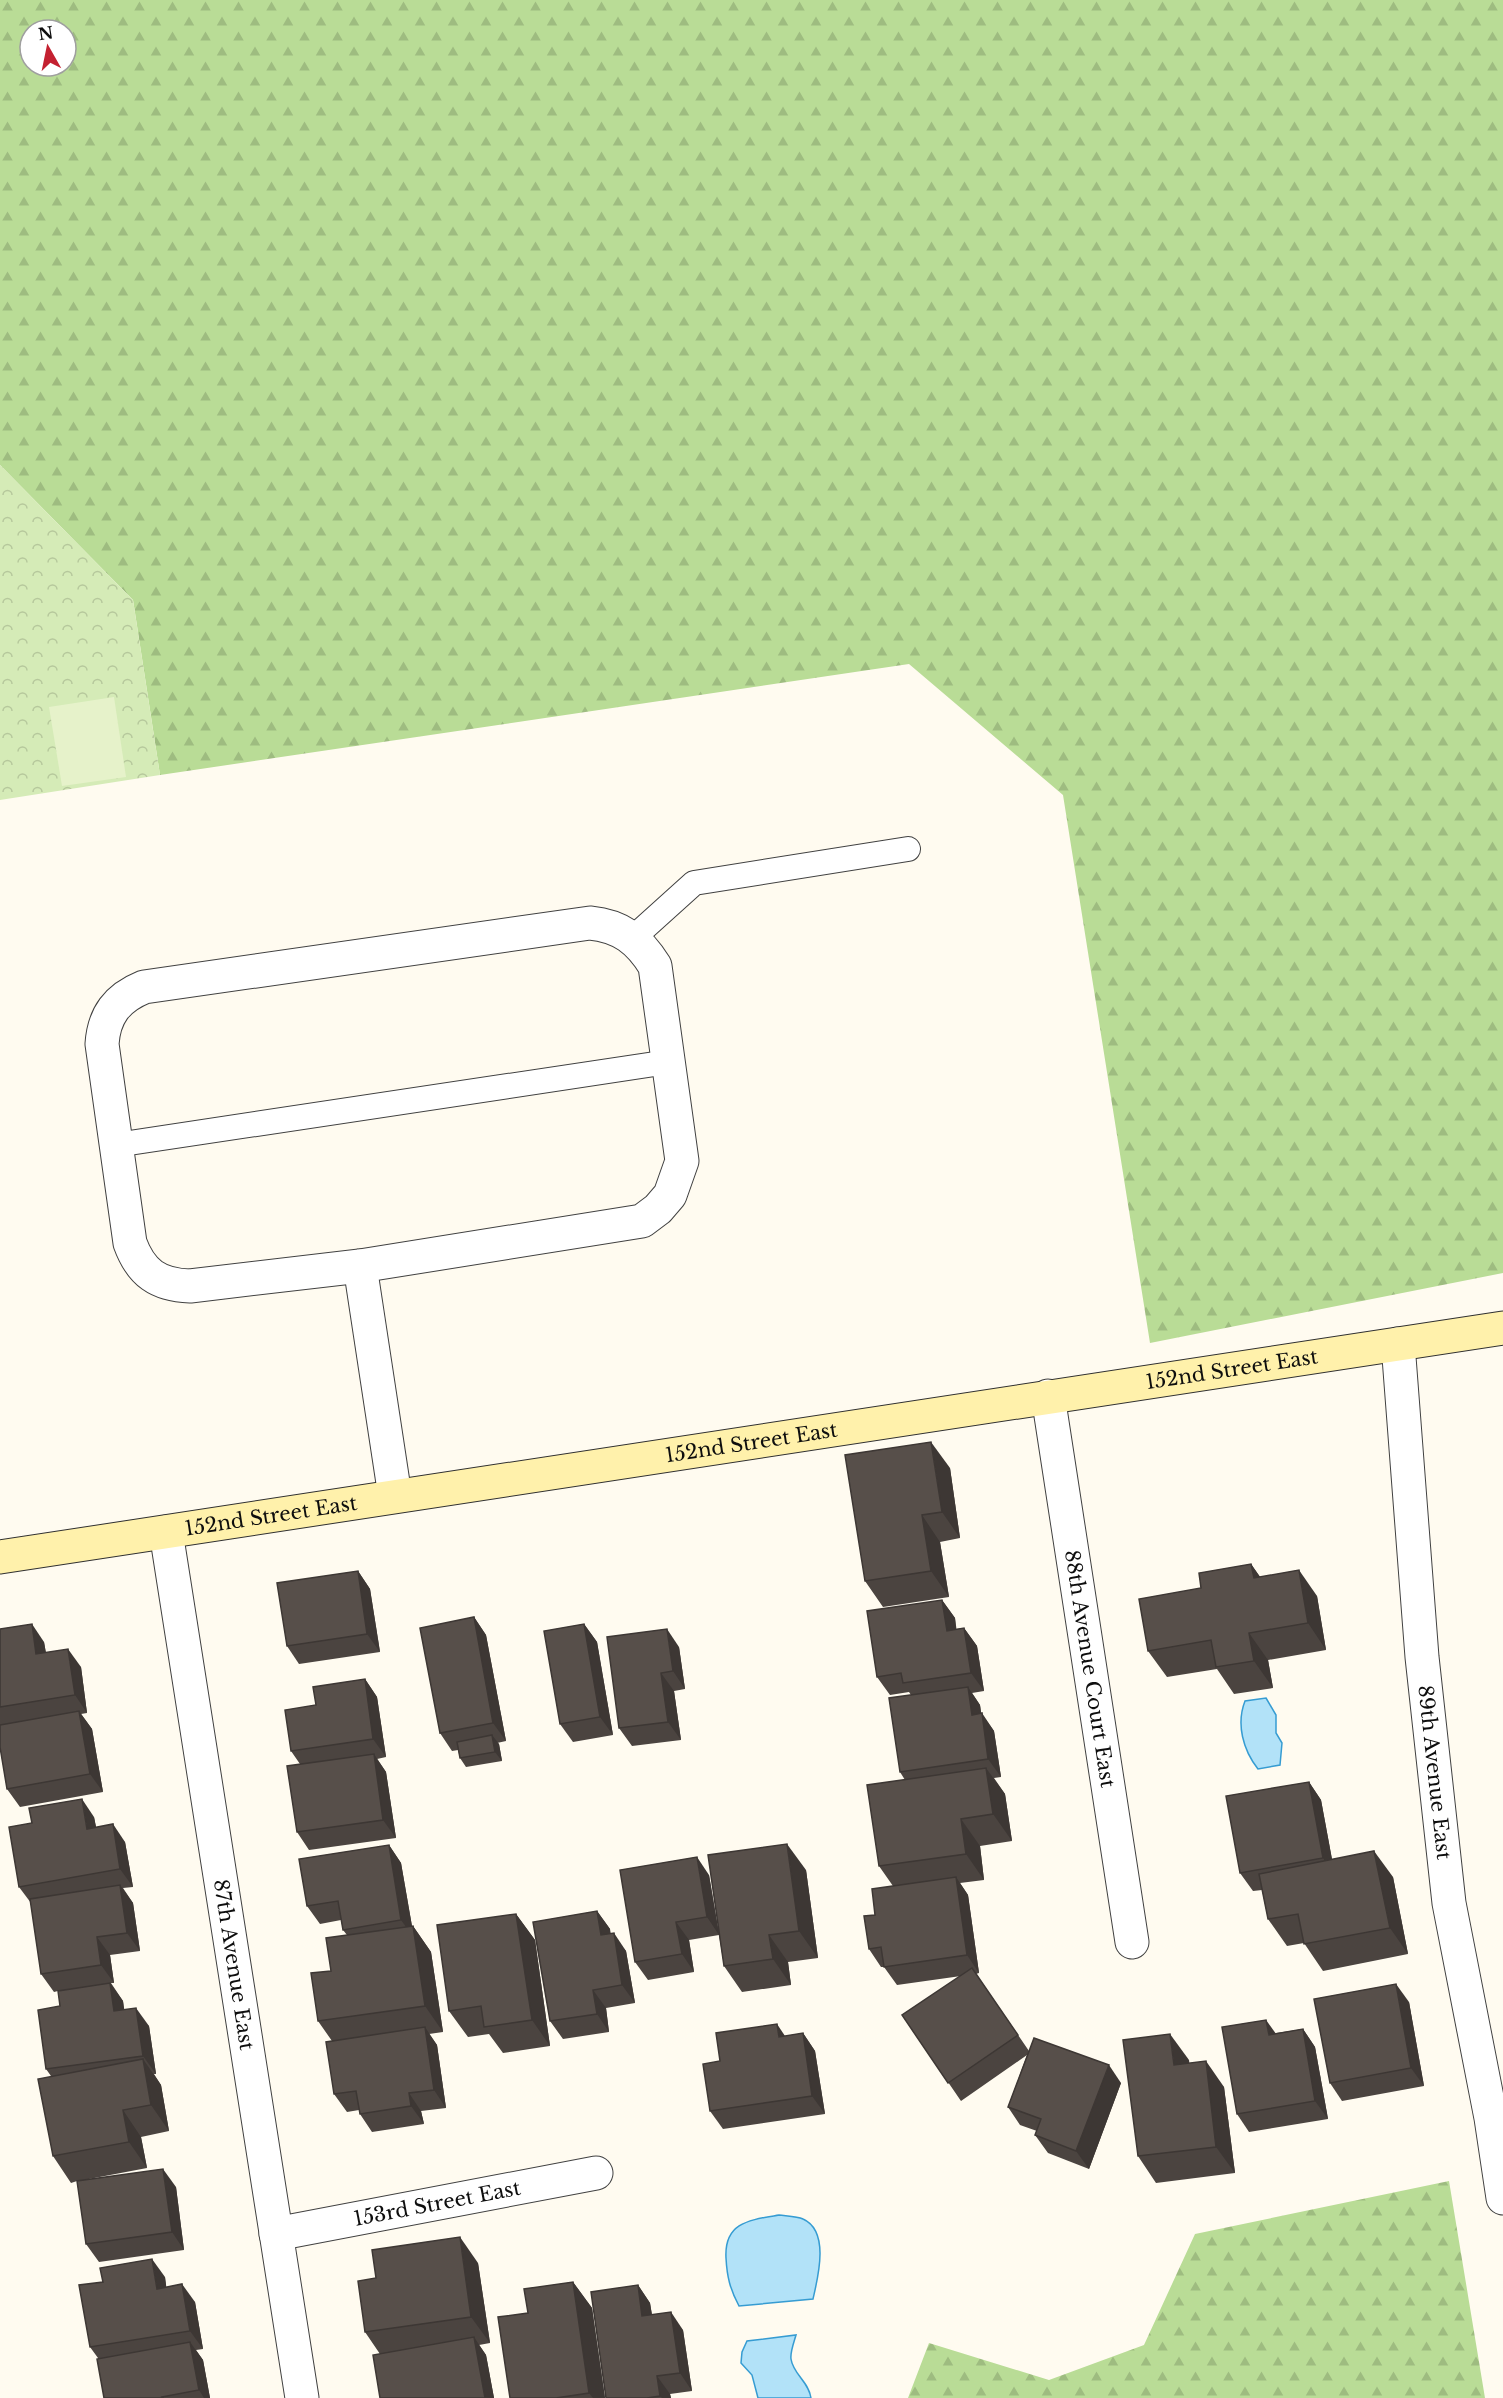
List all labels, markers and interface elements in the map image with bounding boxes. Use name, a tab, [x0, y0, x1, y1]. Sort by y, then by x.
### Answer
north arrow	[18, 18, 78, 78]
text: N	[37, 22, 55, 44]
street label: 152nd Street East	[1144, 1344, 1320, 1394]
street label: 152nd Street East	[664, 1418, 840, 1467]
street label: 152nd Street East	[183, 1491, 359, 1541]
street label: 88th Avenue Court East	[1060, 1548, 1120, 1790]
street label: 89th Avenue East	[1413, 1684, 1456, 1861]
street label: 87th Avenue East	[209, 1878, 259, 2052]
street label: 153rd Street East	[352, 2176, 523, 2231]

